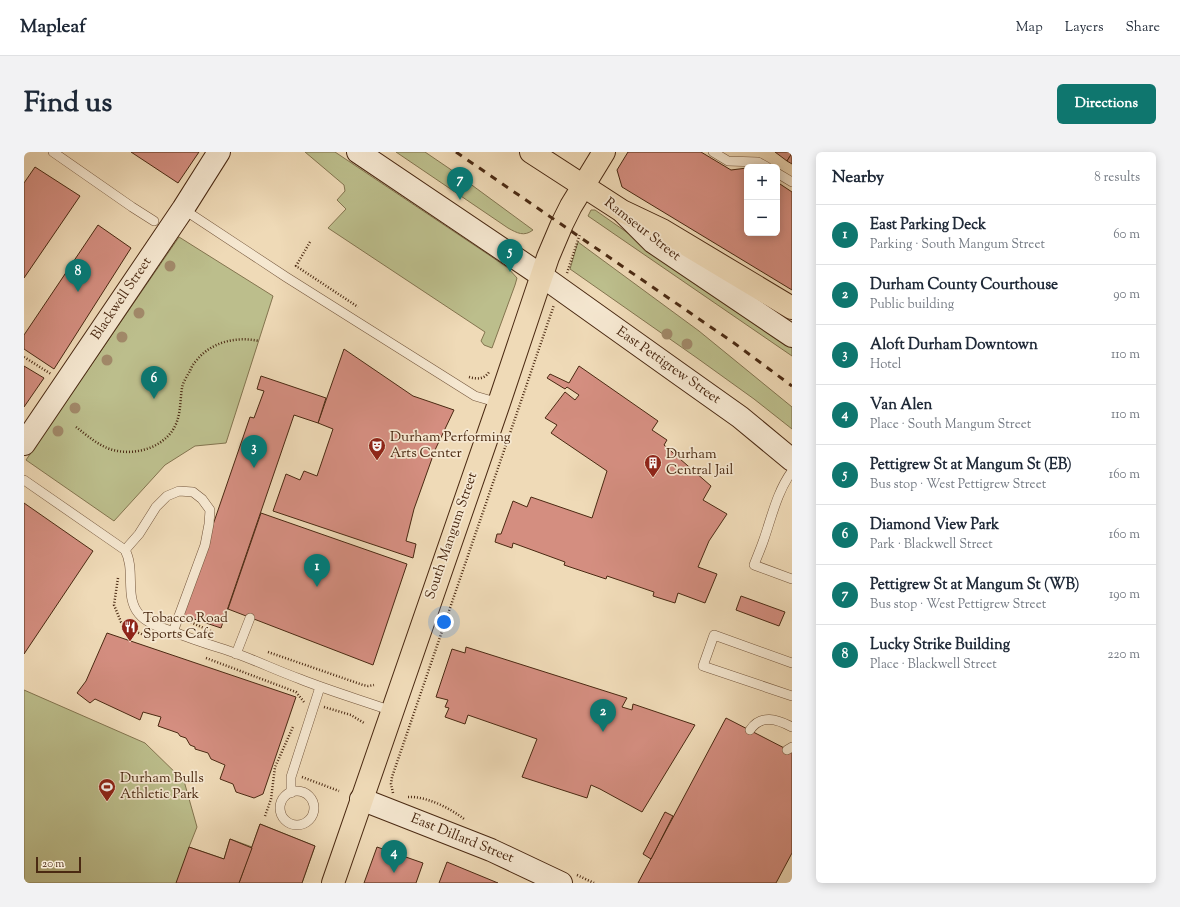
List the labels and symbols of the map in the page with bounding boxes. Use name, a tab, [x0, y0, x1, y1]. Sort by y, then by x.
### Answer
pin: 7	[447, 167, 473, 200]
street label: Ramseur Street	[599, 194, 685, 266]
pin: 5	[497, 239, 523, 272]
street label: Blackwell Street	[87, 253, 157, 344]
pin: 8	[65, 259, 91, 292]
street label: East Pettigrew Street	[612, 322, 724, 410]
pin: 6	[141, 366, 167, 399]
place label: Durham Performing Arts Center	[390, 428, 511, 464]
pin: 3	[241, 435, 267, 468]
theatre icon: Durham Performing Arts Center	[367, 436, 387, 461]
place label: Durham Central Jail	[666, 445, 733, 481]
building icon: Durham Central Jail	[643, 453, 663, 478]
street label: South Mangum Street	[421, 470, 483, 602]
pin: 1	[304, 554, 330, 587]
place label: Tobacco Road Sports Cafe	[143, 609, 228, 645]
your location	[434, 612, 454, 632]
restaurant icon: Tobacco Road Sports Cafe	[120, 617, 140, 642]
pin: 2	[590, 699, 616, 732]
place label: Durham Bulls Athletic Park	[120, 769, 204, 805]
sports icon: Durham Bulls Athletic Park	[97, 777, 117, 802]
street label: East Dillard Street	[407, 809, 517, 869]
pin: 4	[381, 840, 407, 873]
scale bar	[36, 855, 81, 874]

